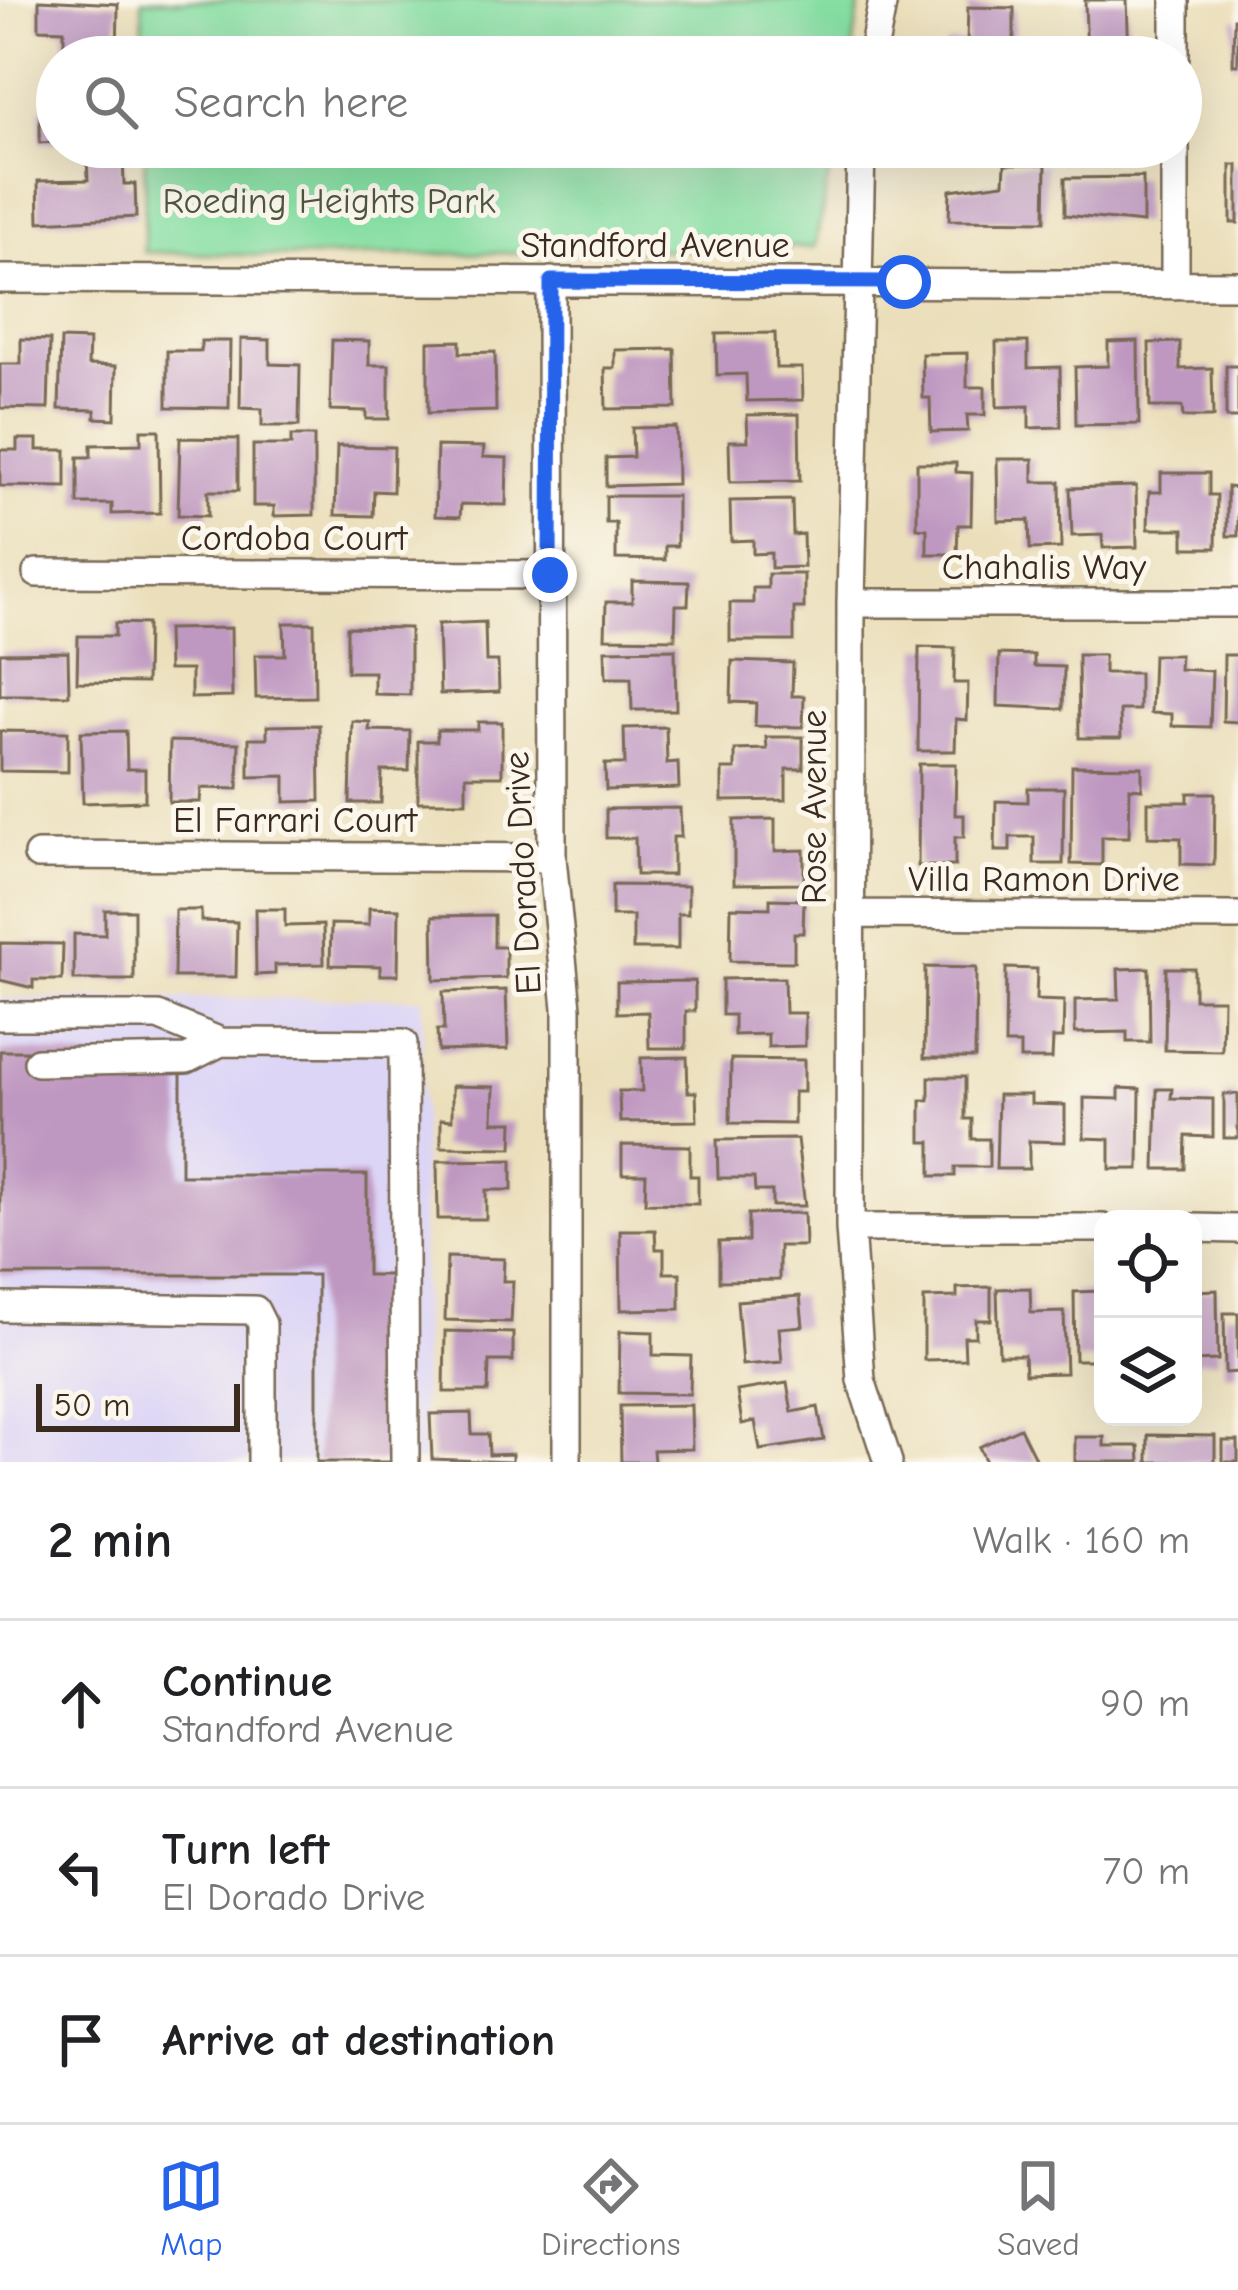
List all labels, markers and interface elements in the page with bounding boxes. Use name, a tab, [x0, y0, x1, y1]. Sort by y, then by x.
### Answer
search box	[36, 36, 1202, 168]
icon: search	[78, 69, 144, 135]
text: Search here	[174, 76, 408, 128]
park label: Roeding Heights Park	[162, 181, 496, 222]
street label: Standford Avenue	[520, 225, 790, 266]
route start	[877, 255, 931, 309]
street label: Cordoba Court	[181, 518, 409, 559]
street label: Chahalis Way	[942, 547, 1147, 588]
route end	[523, 548, 577, 602]
street label: Rose Avenue	[794, 710, 835, 904]
street label: El Dorado Drive	[496, 751, 550, 995]
street label: El Farrari Court	[173, 800, 419, 841]
street label: Villa Ramon Drive	[908, 859, 1180, 900]
map controls	[1094, 1210, 1202, 1426]
button: locate	[1094, 1210, 1202, 1318]
button: layers	[1094, 1318, 1202, 1426]
scale bar	[36, 1378, 240, 1431]
text: 50 m	[54, 1386, 130, 1424]
text: 2 min	[48, 1511, 172, 1570]
text: Walk · 160 m	[973, 1518, 1190, 1563]
text: Continue	[162, 1655, 332, 1707]
icon: ahead	[48, 1671, 114, 1737]
text: 90 m	[1100, 1681, 1190, 1726]
text: Standford Avenue	[162, 1707, 454, 1752]
text: Turn left	[162, 1823, 329, 1875]
icon: left	[48, 1839, 114, 1905]
text: 70 m	[1103, 1849, 1190, 1894]
text: El Dorado Drive	[162, 1875, 425, 1920]
icon: arrive	[48, 2007, 114, 2073]
text: Arrive at destination	[162, 2014, 555, 2066]
tab: Map	[158, 2153, 224, 2263]
tab: Directions	[541, 2153, 681, 2263]
tab: Saved	[997, 2153, 1080, 2263]

